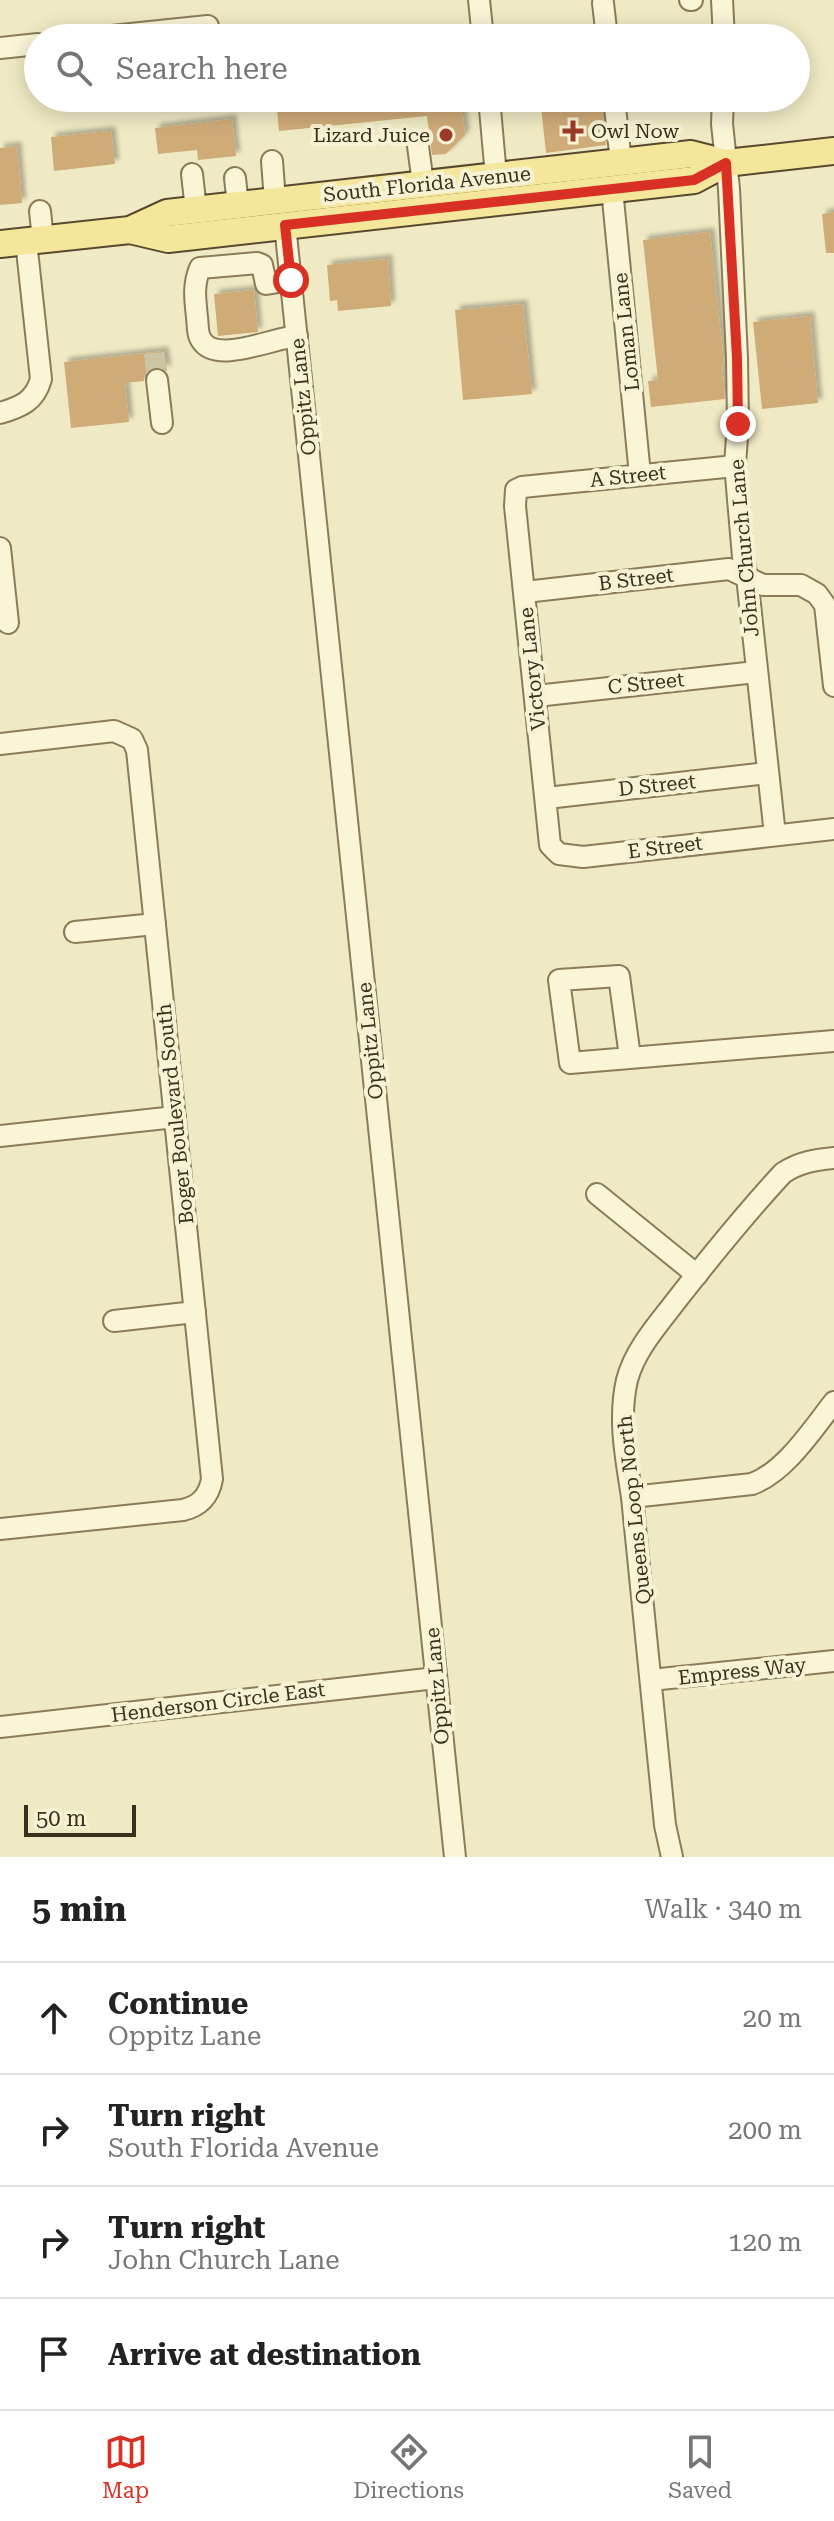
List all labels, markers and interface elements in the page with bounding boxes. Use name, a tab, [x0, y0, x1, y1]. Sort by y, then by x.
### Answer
search box	[24, 24, 810, 112]
icon: search	[52, 46, 96, 90]
text: Search here	[116, 51, 288, 86]
place label: Owl Now	[591, 119, 679, 143]
marker: Owl Now	[562, 120, 584, 142]
place label: Lizard Juice	[313, 123, 430, 147]
marker: Lizard Juice	[437, 126, 455, 144]
street label: South Florida Avenue	[322, 161, 532, 207]
route start	[273, 262, 309, 298]
street label: Loman Lane	[608, 272, 644, 392]
street label: Oppitz Lane	[285, 337, 321, 457]
route end	[720, 406, 756, 442]
street label: John Church Lane	[724, 458, 764, 638]
street label: A Street	[589, 460, 668, 492]
street label: B Street	[597, 562, 676, 596]
street label: Victory Lane	[514, 606, 550, 732]
street label: C Street	[607, 667, 686, 699]
street label: D Street	[617, 769, 698, 801]
street label: E Street	[626, 830, 704, 863]
street label: Oppitz Lane	[352, 981, 388, 1101]
street label: Boger Boulevard South	[151, 1002, 199, 1226]
street label: Queens Loop North	[612, 1414, 656, 1606]
street label: Oppitz Lane	[420, 1626, 454, 1746]
street label: Empress Way	[677, 1652, 807, 1690]
street label: Henderson Circle East	[110, 1677, 327, 1727]
scale bar	[24, 1801, 136, 1837]
text: 50 m	[36, 1806, 86, 1831]
text: 5 min	[32, 1889, 127, 1929]
text: Walk · 340 m	[644, 1894, 802, 1924]
text: Continue	[108, 1986, 248, 2021]
icon: ahead	[32, 1996, 76, 2040]
text: 20 m	[743, 2003, 802, 2033]
text: Oppitz Lane	[108, 2021, 261, 2051]
text: Turn right	[108, 2098, 265, 2133]
icon: right	[32, 2108, 76, 2152]
text: 200 m	[728, 2115, 802, 2145]
text: South Florida Avenue	[108, 2133, 379, 2163]
text: Turn right	[108, 2210, 265, 2245]
icon: right	[32, 2220, 76, 2264]
text: 120 m	[728, 2227, 802, 2257]
text: John Church Lane	[108, 2245, 340, 2275]
icon: arrive	[32, 2332, 76, 2376]
text: Arrive at destination	[108, 2337, 421, 2372]
tab: Map	[102, 2430, 149, 2503]
tab: Directions	[353, 2430, 464, 2503]
tab: Saved	[668, 2430, 732, 2503]

